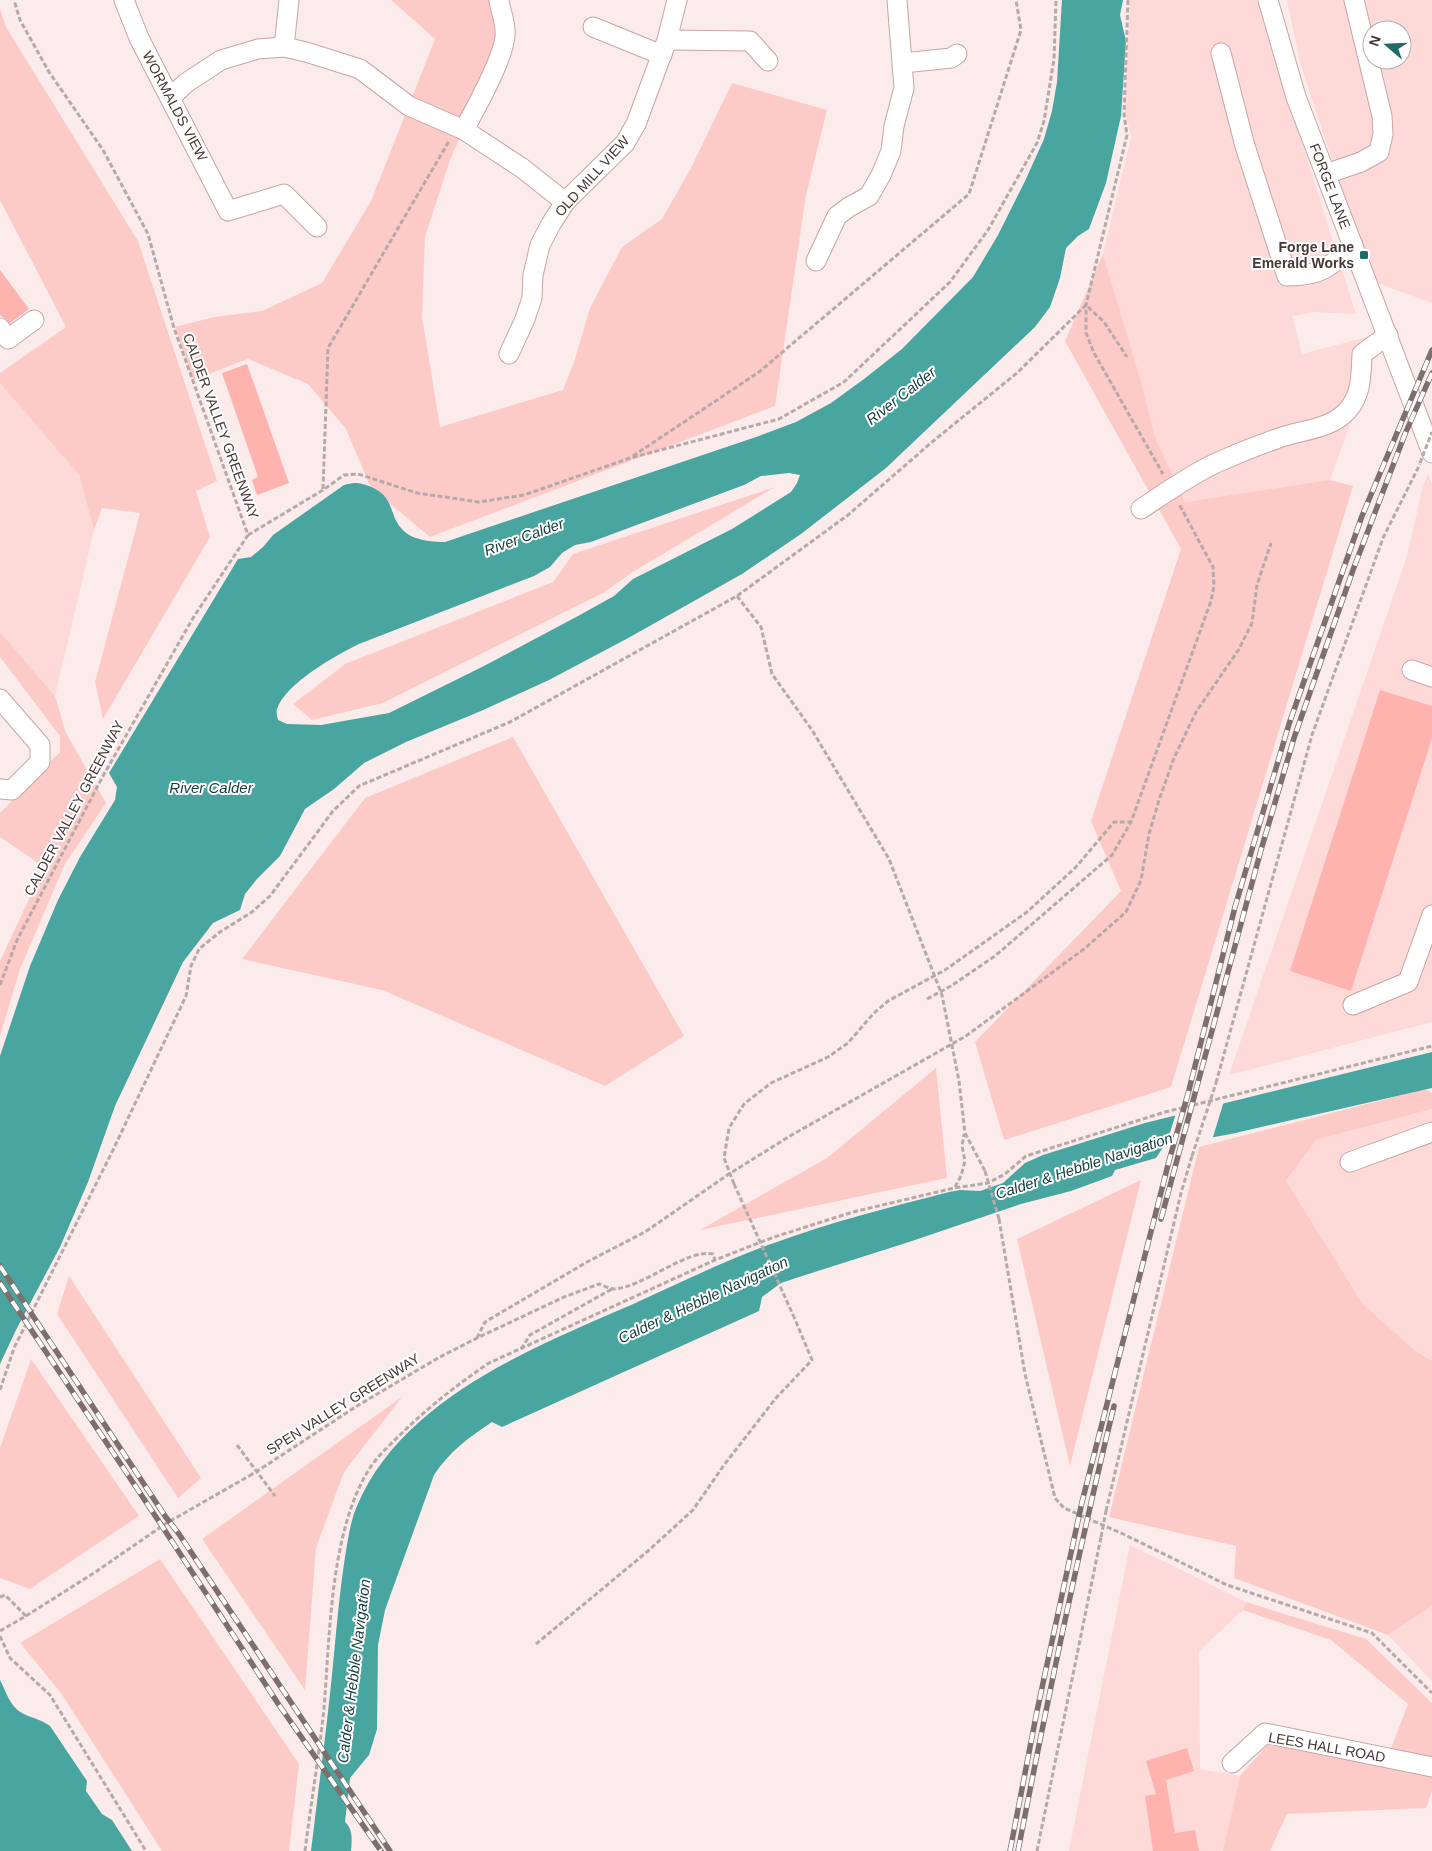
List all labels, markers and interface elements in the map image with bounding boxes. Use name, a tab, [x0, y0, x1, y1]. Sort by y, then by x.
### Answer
north arrow	[1362, 20, 1412, 70]
text: N	[1365, 33, 1384, 48]
street label: WORMALDS VIEW	[139, 48, 211, 164]
street label: OLD MILL VIEW	[552, 132, 633, 220]
street label: FORGE LANE	[1306, 141, 1354, 231]
place label: Forge Lane Emerald Works	[1252, 239, 1354, 271]
marker: Forge Lane Emerald Works	[1358, 249, 1370, 261]
street label: CALDER VALLEY GREENWAY	[180, 331, 262, 522]
water label: River Calder	[863, 363, 940, 428]
water label: River Calder	[482, 514, 567, 559]
street label: CALDER VALLEY GREENWAY	[21, 717, 127, 898]
water label: River Calder	[169, 779, 254, 796]
water label: Calder & Hebble Navigation	[993, 1129, 1174, 1202]
water label: Calder & Hebble Navigation	[615, 1253, 790, 1346]
street label: SPEN VALLEY GREENWAY	[263, 1350, 423, 1458]
water label: Calder & Hebble Navigation	[334, 1578, 373, 1764]
street label: LEES HALL ROAD	[1267, 1729, 1387, 1765]

